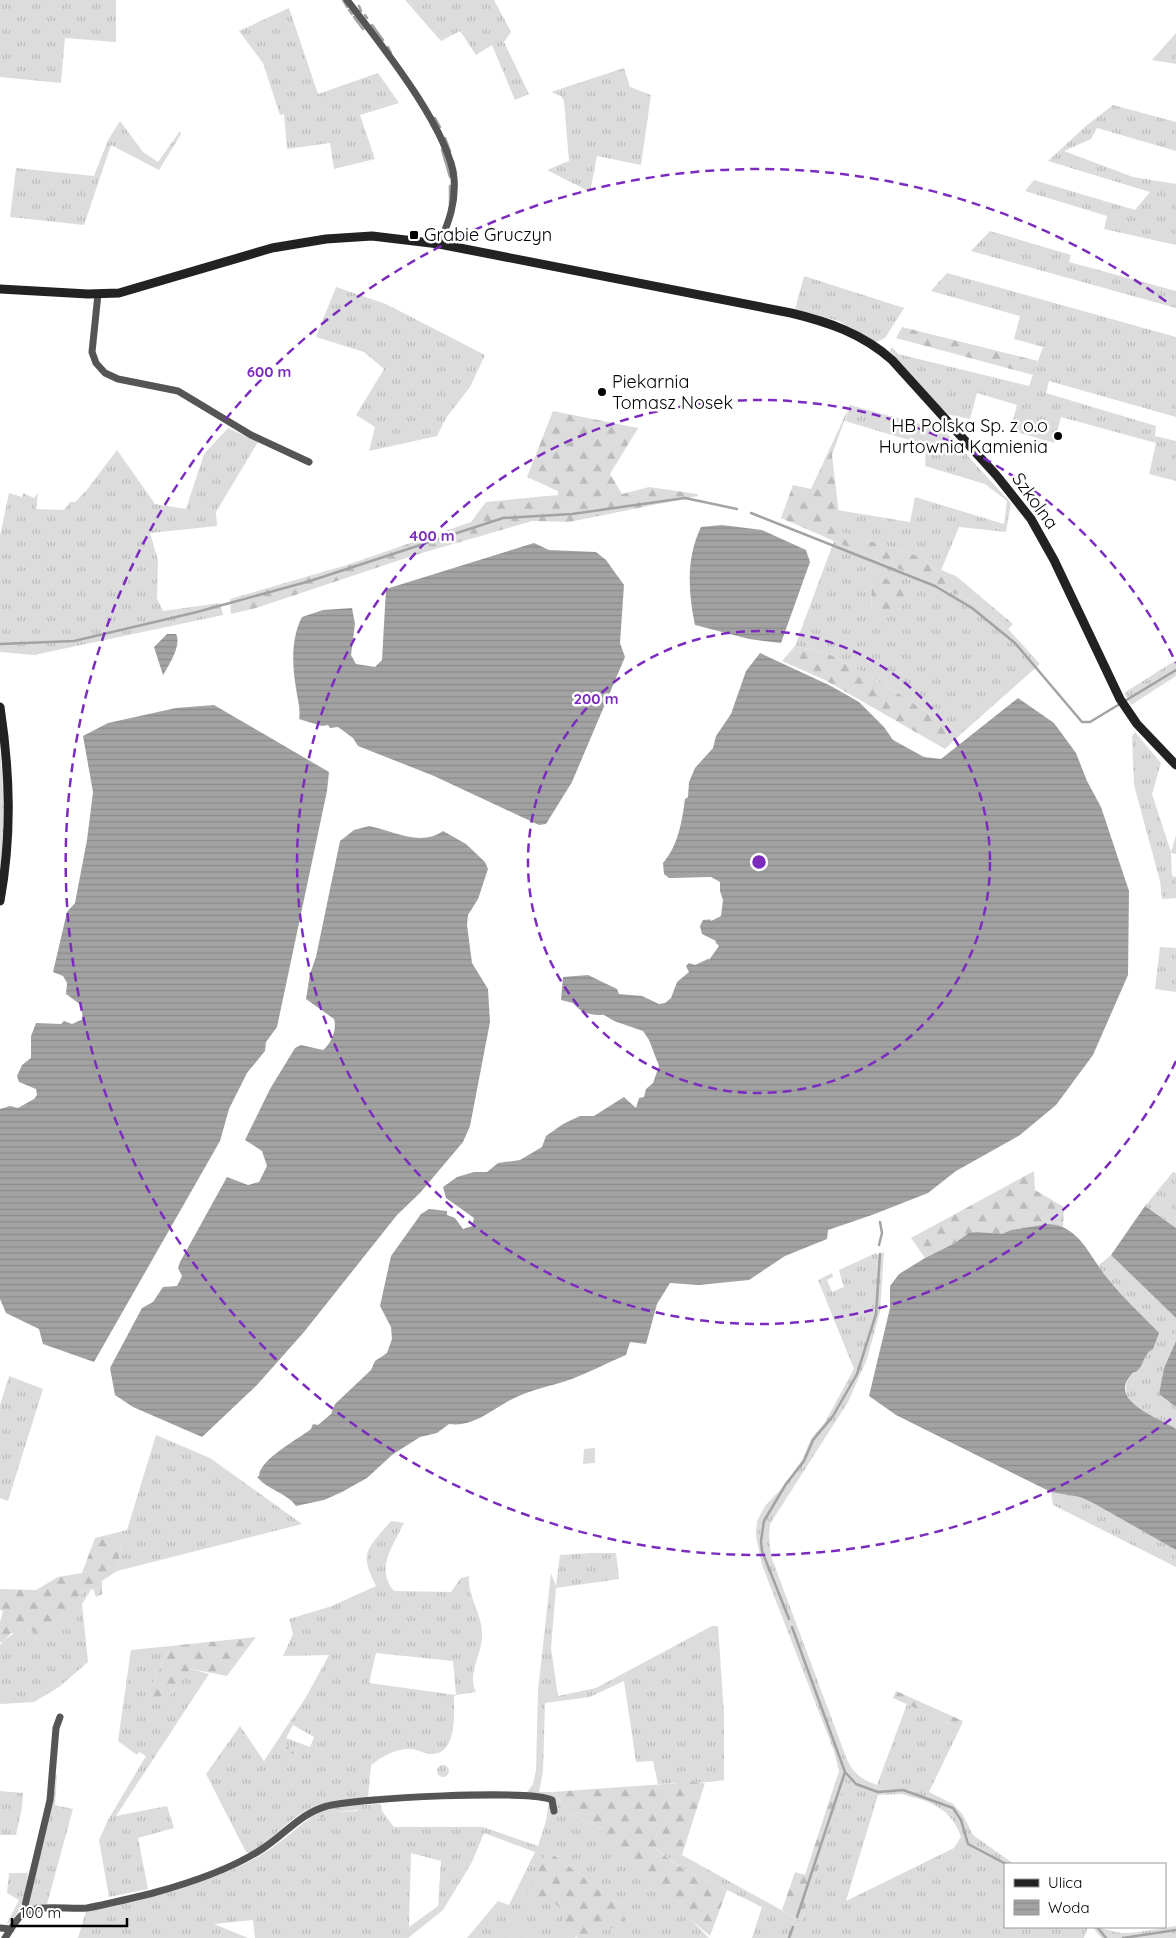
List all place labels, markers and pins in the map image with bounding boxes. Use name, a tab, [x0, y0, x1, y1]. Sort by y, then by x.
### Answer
place label: Grabie Gruczyn	[424, 223, 552, 246]
marker: Grabie Gruczyn	[408, 229, 420, 241]
place label: Piekarnia Tomasz Nosek	[612, 370, 733, 414]
marker: Piekarnia Tomasz Nosek	[596, 386, 608, 398]
place label: HB Polska Sp. z o.o Hurtownia Kamienia	[879, 414, 1048, 458]
marker: HB Polska Sp. z o.o Hurtownia Kamienia	[1052, 430, 1064, 442]
centre of rings	[750, 853, 768, 871]

